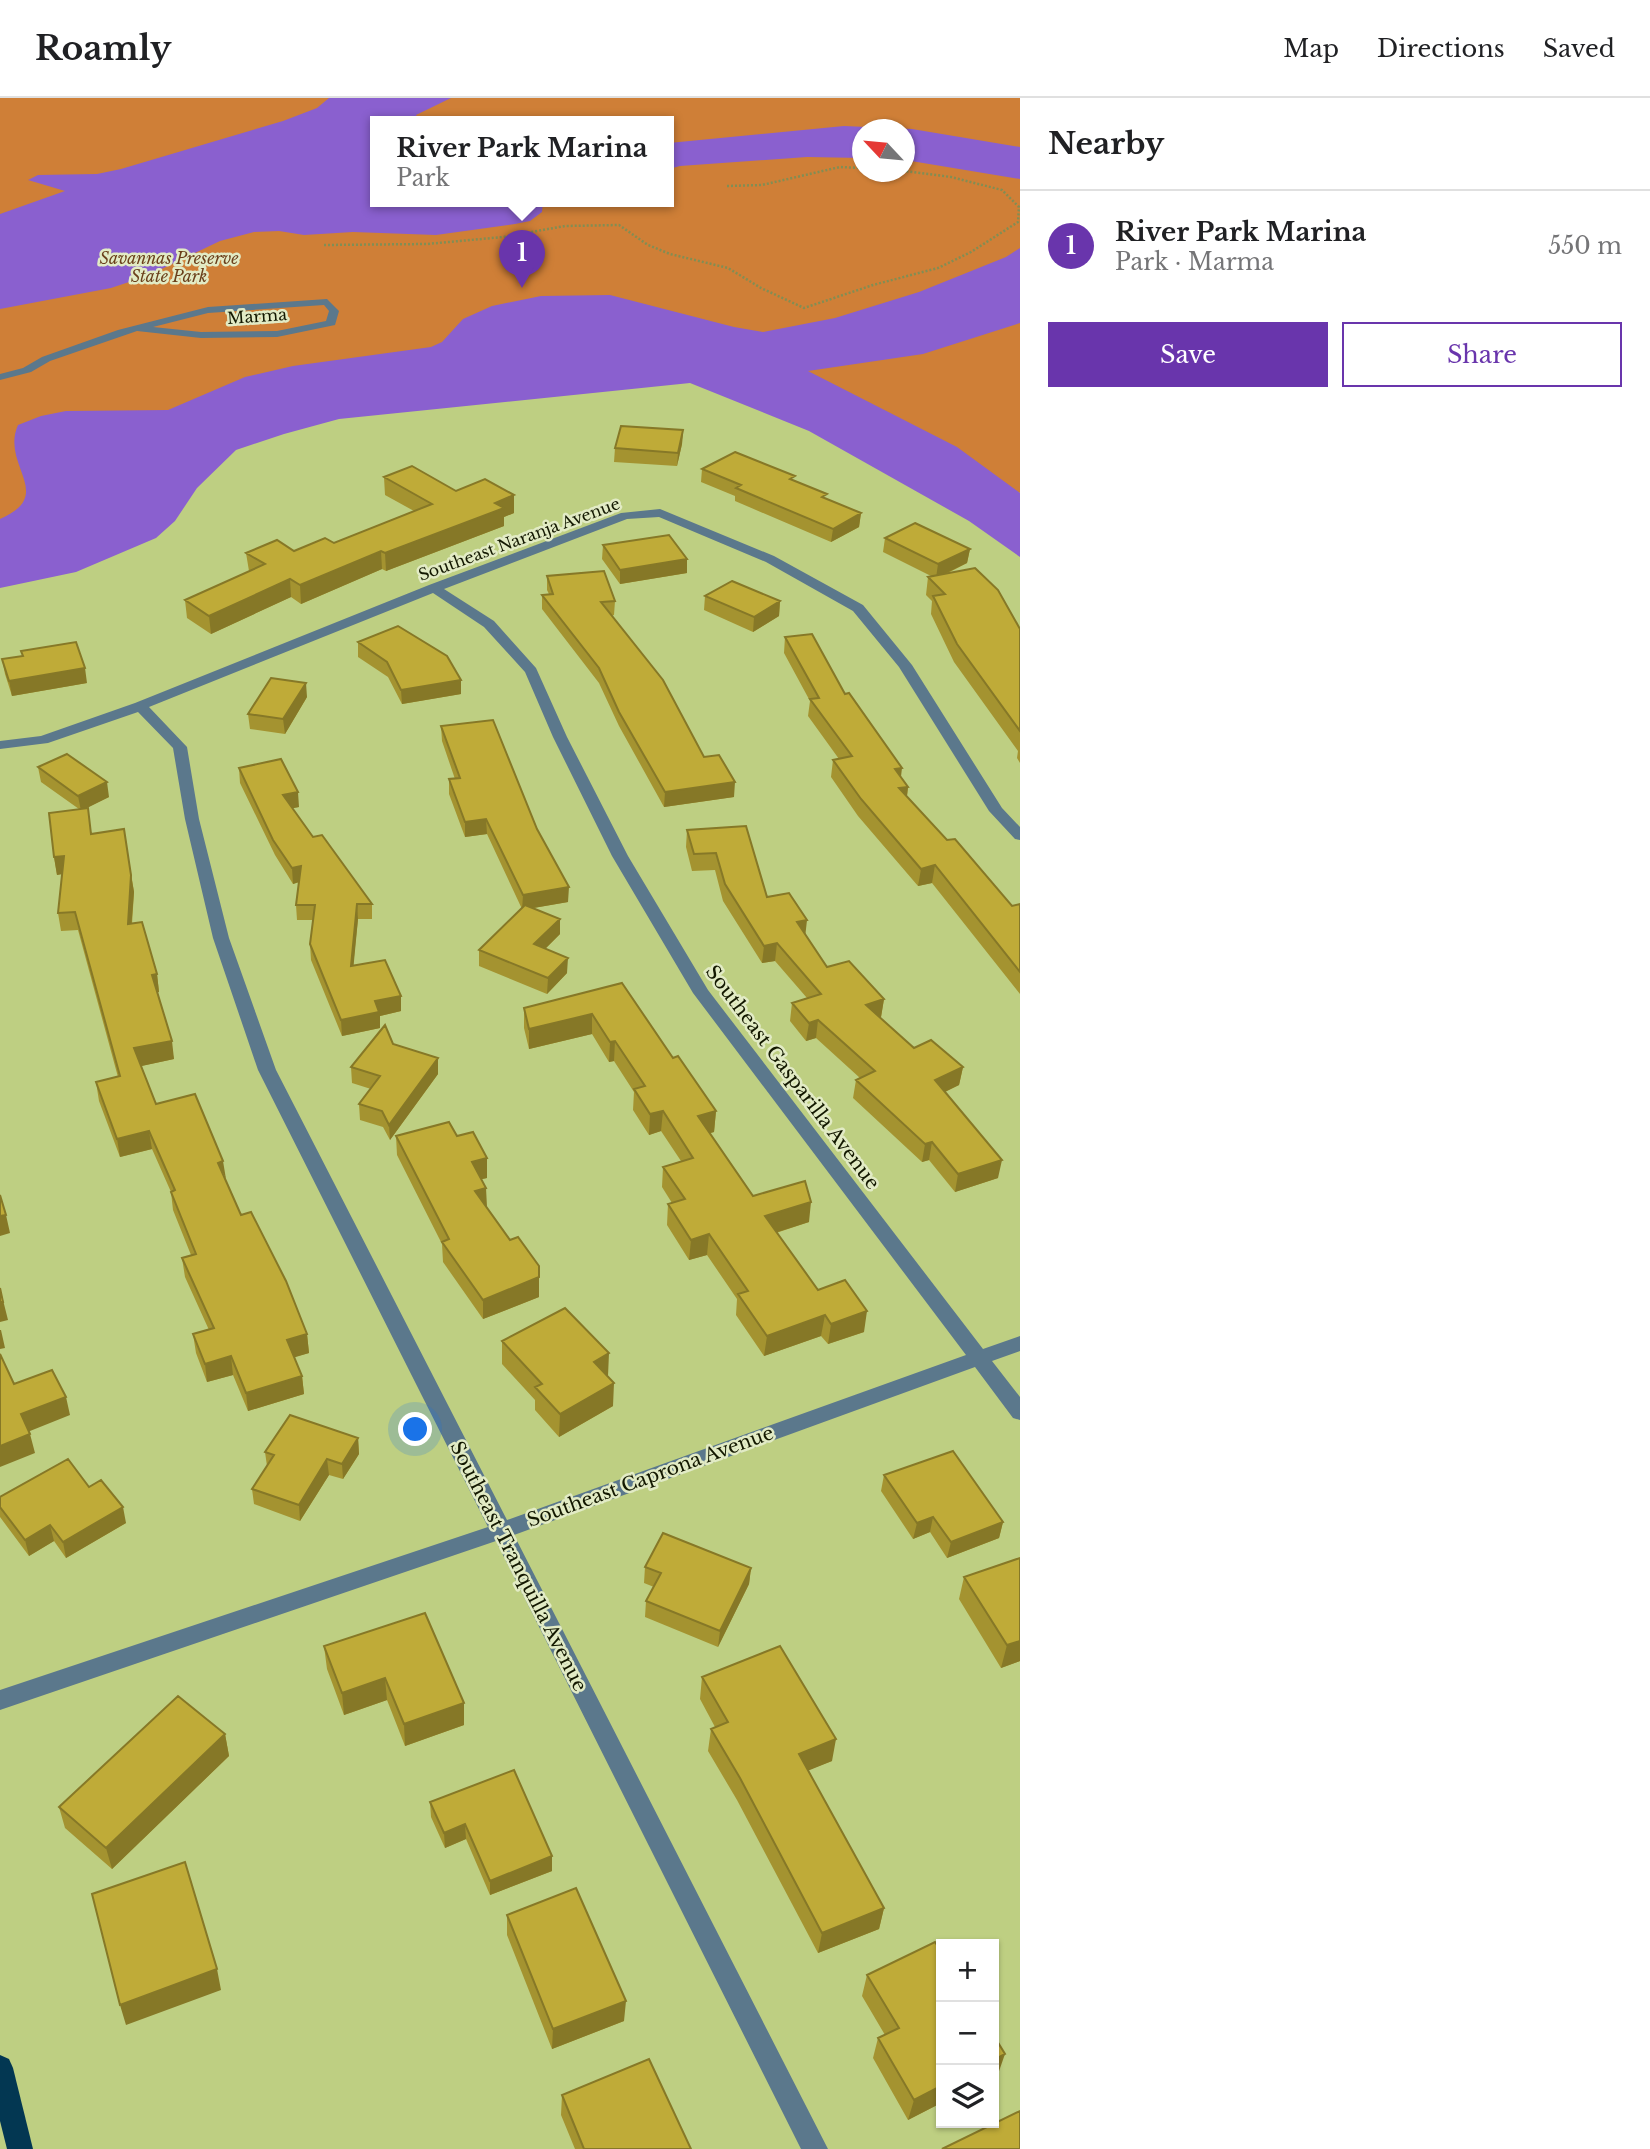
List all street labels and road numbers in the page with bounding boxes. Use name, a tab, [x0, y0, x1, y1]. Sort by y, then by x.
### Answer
street label: Marma	[226, 304, 288, 328]
street label: Southeast Naranja Avenue	[415, 493, 623, 585]
street label: Southeast Gasparilla Avenue	[701, 961, 884, 1194]
street label: Southeast Caprona Avenue	[524, 1421, 777, 1532]
street label: Southeast Tranquilla Avenue	[445, 1437, 592, 1695]

